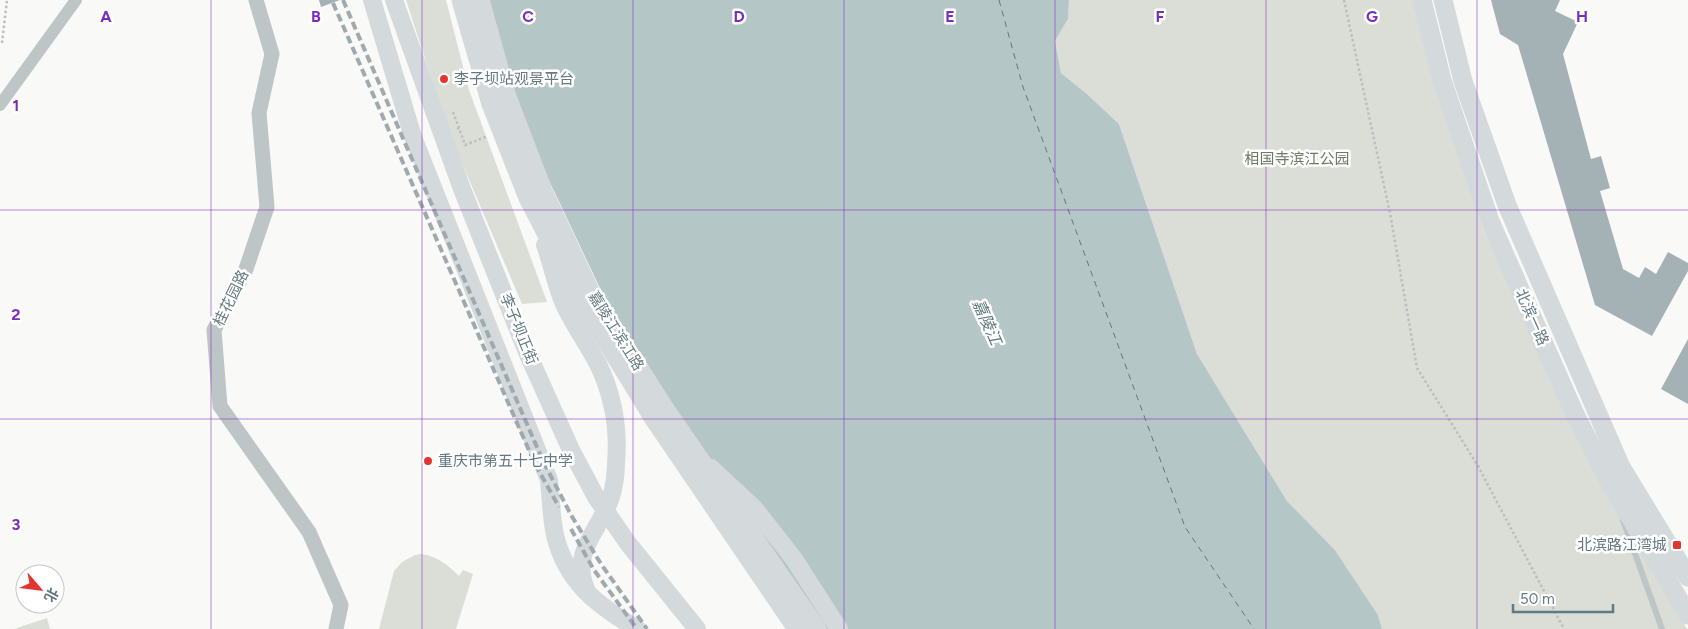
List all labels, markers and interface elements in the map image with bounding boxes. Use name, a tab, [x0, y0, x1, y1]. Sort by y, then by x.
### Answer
text: A	[100, 7, 112, 26]
text: B	[311, 7, 321, 26]
text: C	[522, 7, 534, 26]
text: D	[733, 7, 745, 26]
text: E	[945, 7, 955, 26]
text: F	[1156, 7, 1165, 26]
text: G	[1366, 7, 1378, 26]
text: H	[1576, 7, 1588, 26]
place label: 李子坝站观景平台	[454, 70, 574, 88]
marker: 李子坝站观景平台	[438, 73, 450, 85]
text: 1	[13, 96, 19, 115]
park label: 相国寺滨江公园	[1244, 150, 1350, 168]
street label: 桂花园路	[210, 267, 252, 329]
street label: 北滨一路	[1512, 286, 1552, 348]
street label: 嘉陵江滨江路	[585, 288, 647, 374]
street label: 李子坝正街	[497, 291, 541, 367]
water label: 嘉陵江	[969, 296, 1006, 350]
text: 2	[11, 305, 21, 324]
place label: 重庆市第五十七中学	[438, 452, 573, 470]
marker: 重庆市第五十七中学	[422, 455, 434, 467]
text: 3	[12, 515, 21, 534]
place label: 北滨路江湾城	[1577, 536, 1667, 554]
marker: 北滨路江湾城	[1671, 539, 1683, 551]
north arrow	[15, 564, 65, 614]
scale bar	[1513, 582, 1613, 614]
text: 北	[40, 585, 62, 605]
text: 50 m	[1520, 590, 1555, 608]

